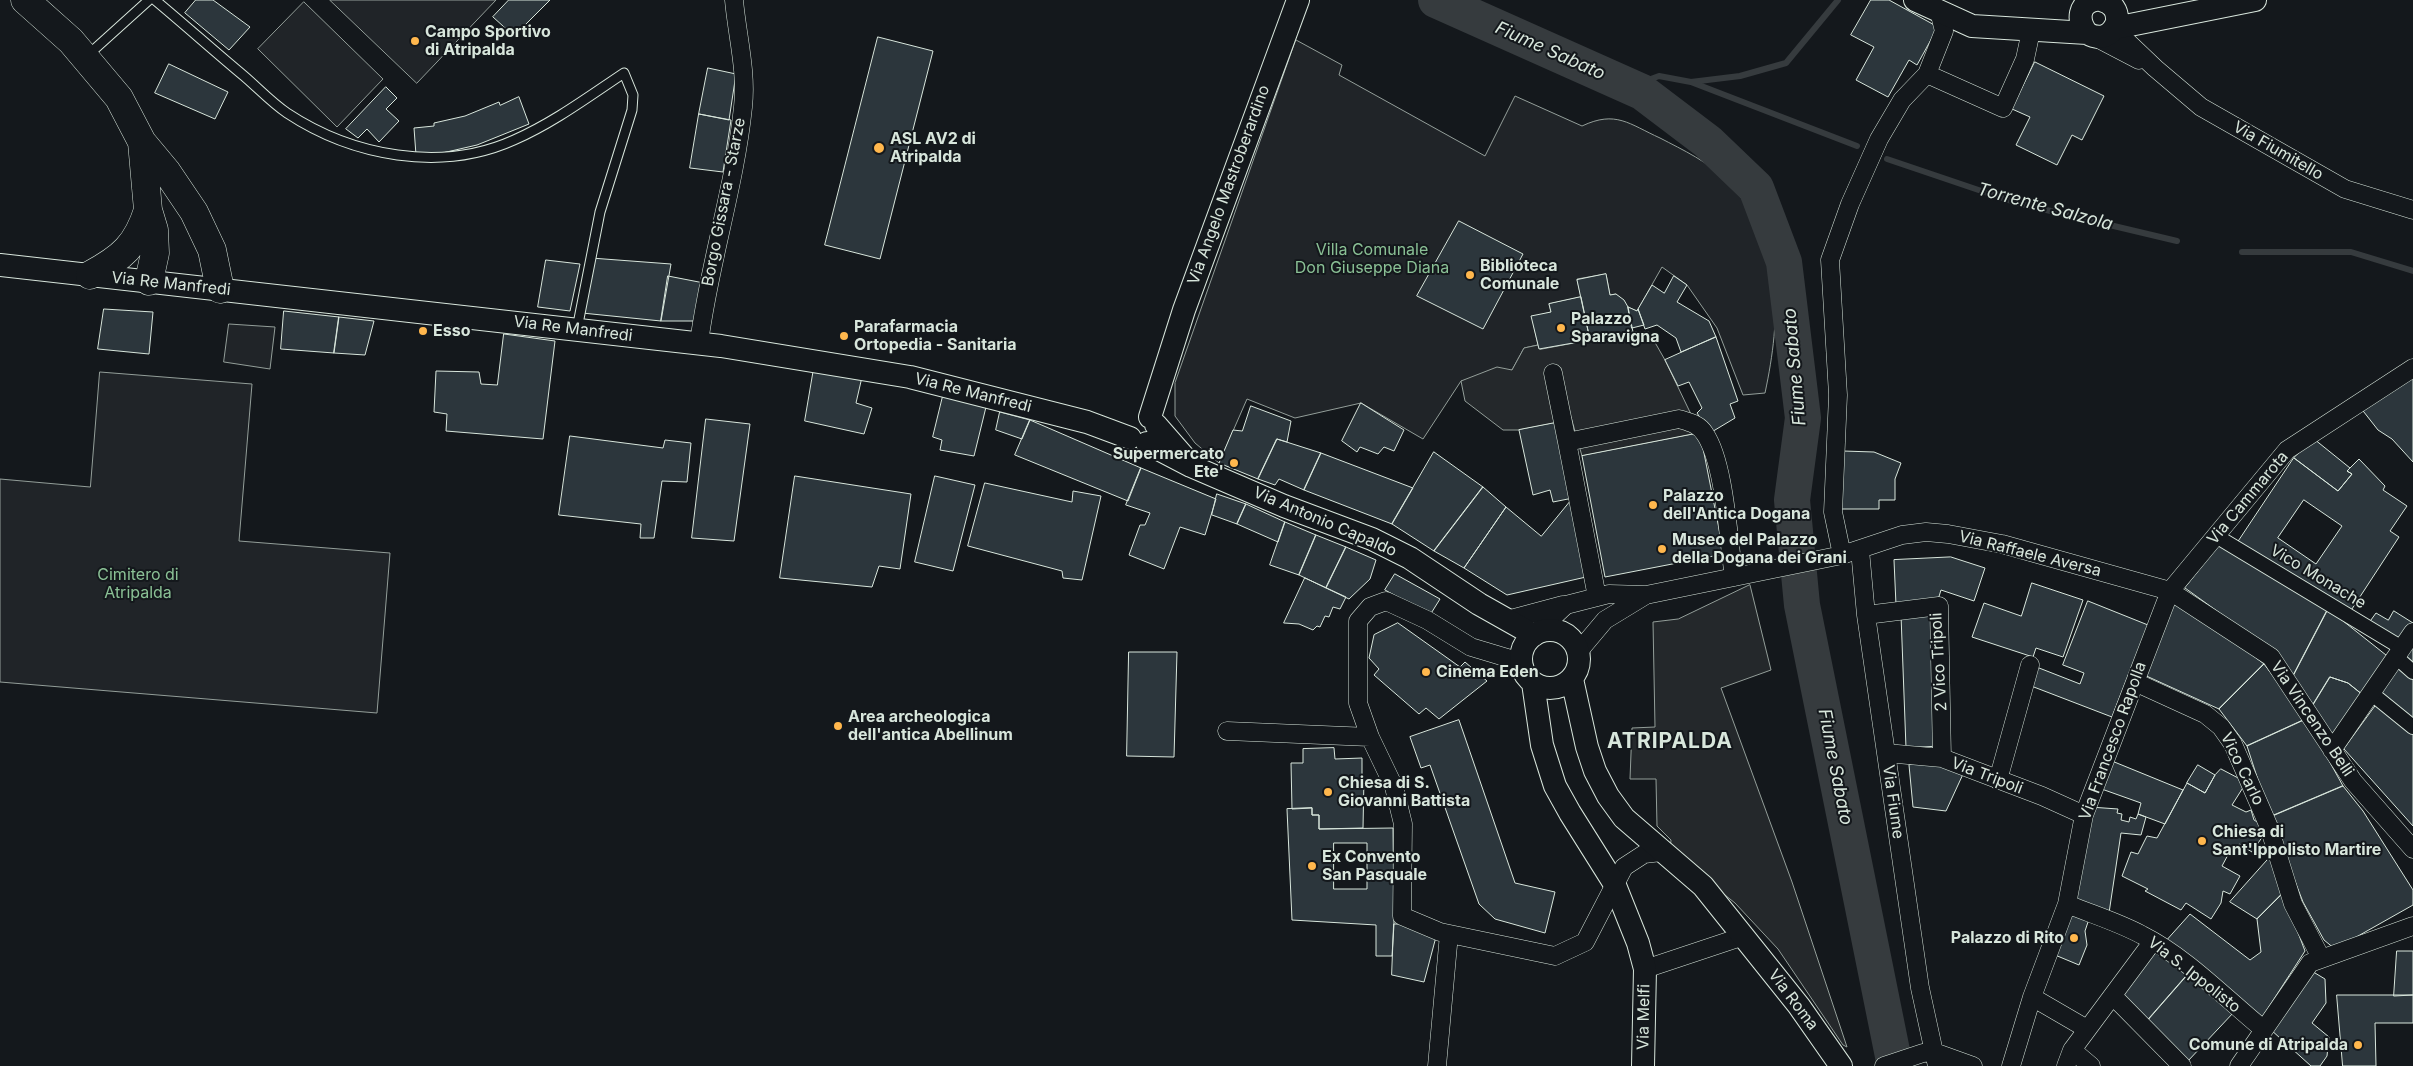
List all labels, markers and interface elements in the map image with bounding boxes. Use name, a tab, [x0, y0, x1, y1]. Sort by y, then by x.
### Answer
water label: Fiume Sabato	[1492, 17, 1608, 85]
place label: Campo Sportivo di Atripalda	[425, 22, 551, 60]
marker: Campo Sportivo di Atripalda	[409, 35, 421, 47]
street label: Via Angelo Mastroberardino	[1184, 83, 1274, 287]
street label: Borgo Gissara - Starze	[698, 116, 750, 288]
street label: Via Fiumitello	[2230, 117, 2326, 185]
place label: ASL AV2 di Atripalda	[890, 129, 976, 167]
marker: ASL AV2 di Atripalda	[872, 141, 886, 155]
water label: Torrente Salzola	[1975, 179, 2115, 235]
park label: Villa Comunale Don Giuseppe Diana	[1295, 240, 1449, 278]
place label: Biblioteca Comunale	[1480, 256, 1559, 294]
street label: Via Re Manfredi	[110, 268, 232, 300]
marker: Biblioteca Comunale	[1464, 269, 1476, 281]
water label: Fiume Sabato	[1779, 307, 1811, 427]
place label: Palazzo Sparavigna	[1571, 309, 1660, 347]
street label: Via Re Manfredi	[512, 312, 634, 346]
place label: Parafarmacia Ortopedia - Sanitaria	[854, 317, 1017, 355]
place label: Esso	[433, 321, 470, 341]
marker: Palazzo Sparavigna	[1555, 322, 1567, 334]
marker: Esso	[417, 325, 429, 337]
marker: Parafarmacia Ortopedia - Sanitaria	[838, 330, 850, 342]
street label: Via Re Manfredi	[913, 369, 1033, 417]
place label: Supermercato Ete'	[1113, 444, 1224, 482]
street label: Via Cammarota	[2203, 448, 2293, 548]
marker: Supermercato Ete'	[1228, 457, 1240, 469]
street label: Via Antonio Capaldo	[1250, 483, 1400, 561]
place label: Palazzo dell'Antica Dogana	[1663, 486, 1810, 524]
marker: Palazzo dell'Antica Dogana	[1647, 499, 1659, 511]
street label: Via Raffaele Aversa	[1957, 527, 2103, 581]
place label: Museo del Palazzo della Dogana dei Grani	[1672, 530, 1847, 568]
street label: Vico Monache	[2267, 541, 2369, 613]
marker: Museo del Palazzo della Dogana dei Grani	[1656, 543, 1668, 555]
park label: Cimitero di Atripalda	[97, 565, 179, 603]
street label: 2 Vico Tripoli	[1927, 612, 1951, 712]
street label: Via Vincenzo Belli	[2266, 658, 2358, 780]
street label: Via Francesco Rapolla	[2075, 659, 2151, 823]
place label: Cinema Eden	[1436, 662, 1539, 682]
marker: Cinema Eden	[1420, 666, 1432, 678]
place label: Area archeologica dell'antica Abellinum	[848, 707, 1013, 745]
water label: Fiume Sabato	[1813, 707, 1857, 827]
marker: Area archeologica dell'antica Abellinum	[832, 720, 844, 732]
district label: ATRIPALDA	[1606, 729, 1734, 755]
street label: Vico Carlo	[2216, 729, 2268, 809]
street label: Via Tripoli	[1948, 754, 2026, 798]
street label: Via Fiume	[1878, 764, 1908, 840]
place label: Chiesa di S. Giovanni Battista	[1338, 773, 1470, 811]
marker: Chiesa di S. Giovanni Battista	[1322, 786, 1334, 798]
place label: Chiesa di Sant'Ippolisto Martire	[2212, 822, 2381, 860]
marker: Chiesa di Sant'Ippolisto Martire	[2196, 835, 2208, 847]
place label: Ex Convento San Pasquale	[1322, 847, 1427, 885]
marker: Ex Convento San Pasquale	[1306, 860, 1318, 872]
place label: Palazzo di Rito	[1951, 928, 2064, 948]
marker: Palazzo di Rito	[2068, 932, 2080, 944]
street label: Via S. Ippolisto	[2144, 933, 2244, 1017]
street label: Via Roma	[1764, 966, 1822, 1034]
street label: Via Melfi	[1634, 984, 1654, 1050]
place label: Comune di Atripalda	[2189, 1035, 2348, 1055]
marker: Comune di Atripalda	[2352, 1039, 2364, 1051]

